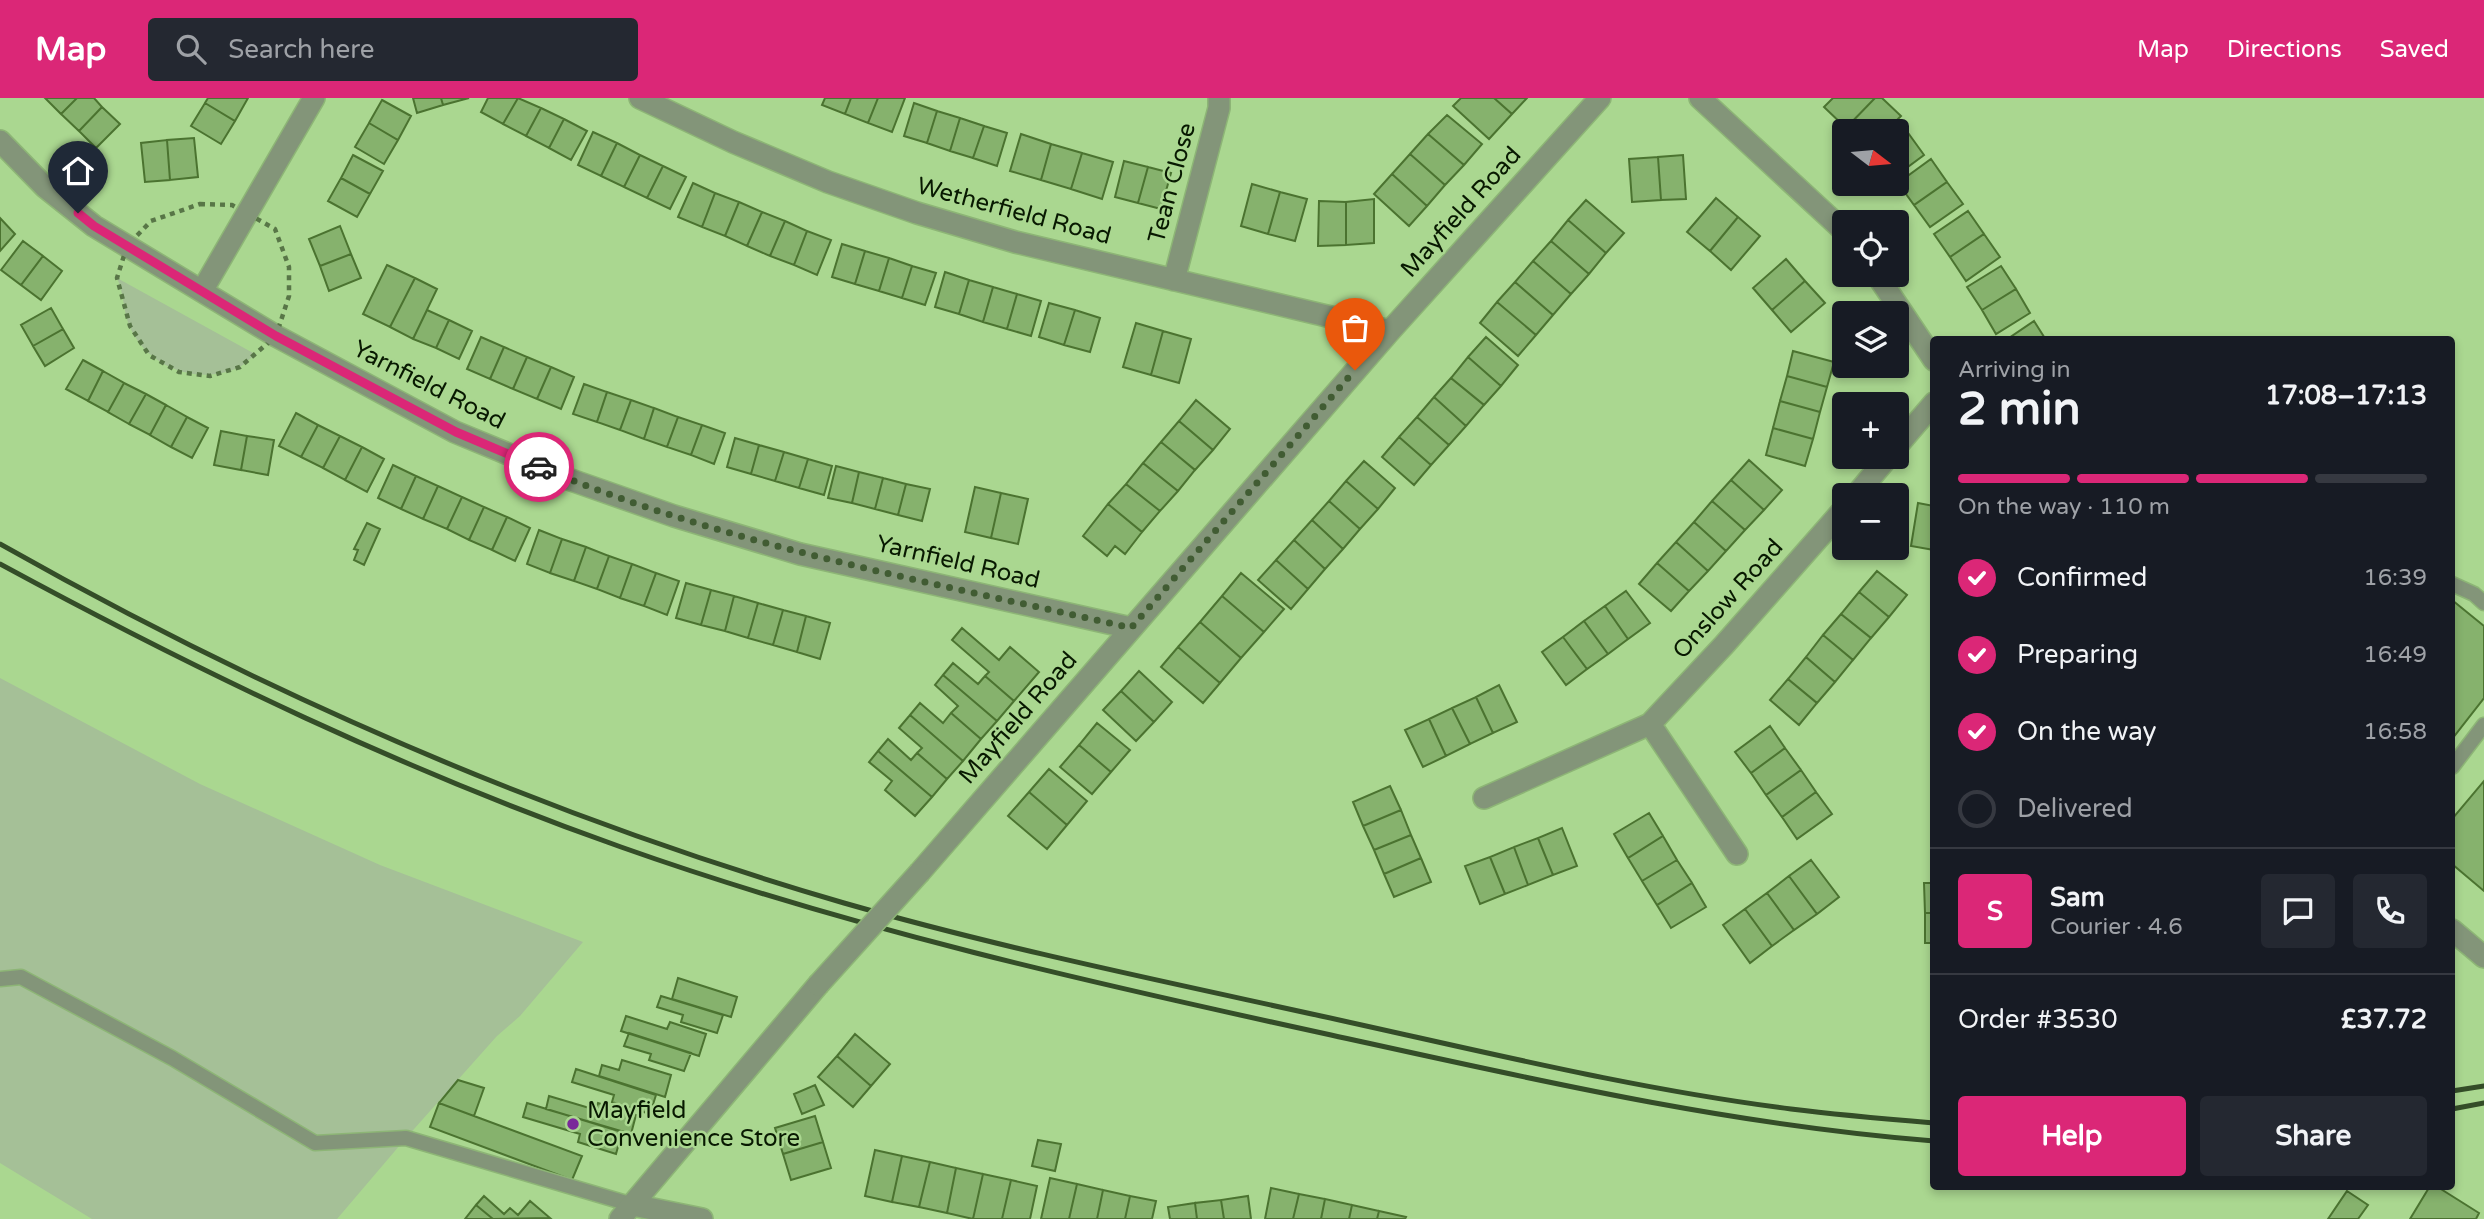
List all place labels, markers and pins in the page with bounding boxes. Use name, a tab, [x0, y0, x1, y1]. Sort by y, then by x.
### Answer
pin	[48, 141, 108, 213]
pin	[1325, 298, 1385, 370]
place label: Mayfield Convenience Store	[587, 1096, 800, 1153]
marker: Mayfield Convenience Store	[565, 1116, 581, 1132]

